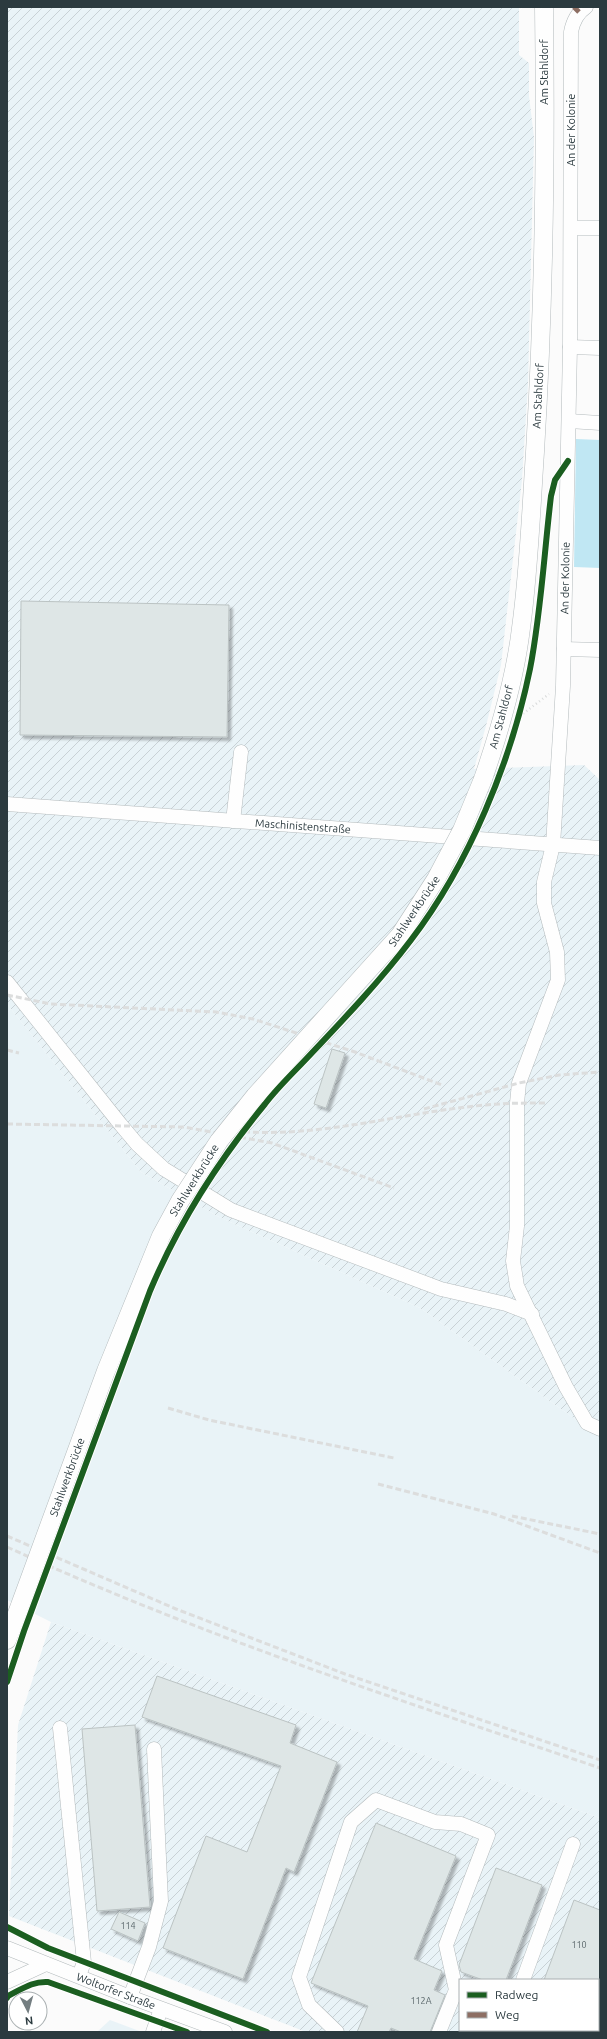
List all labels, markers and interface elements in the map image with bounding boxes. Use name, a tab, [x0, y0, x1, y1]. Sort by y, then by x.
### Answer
street label: Am Stahldorf	[538, 39, 550, 105]
street label: An der Kolonie	[565, 94, 577, 166]
street label: Am Stahldorf	[530, 362, 546, 429]
street label: An der Kolonie	[558, 542, 572, 614]
street label: Am Stahldorf	[487, 683, 515, 750]
street label: Maschinistenstraße	[255, 817, 351, 835]
street label: Stahlwerkbrücke	[386, 873, 442, 949]
street label: Stahlwerkbrücke	[167, 1142, 221, 1218]
street label: Stahlwerkbrücke	[47, 1436, 87, 1518]
house number: 114	[120, 1921, 136, 1931]
house number: 110	[571, 1940, 587, 1950]
street label: Woltorfer Straße	[75, 1970, 157, 2012]
legend	[459, 1979, 599, 2031]
text: Radweg	[495, 1988, 538, 2001]
north arrow	[8, 1991, 48, 2031]
house number: 112A	[410, 1996, 432, 2006]
text: Weg	[495, 2008, 519, 2021]
text: N	[24, 2015, 34, 2027]

